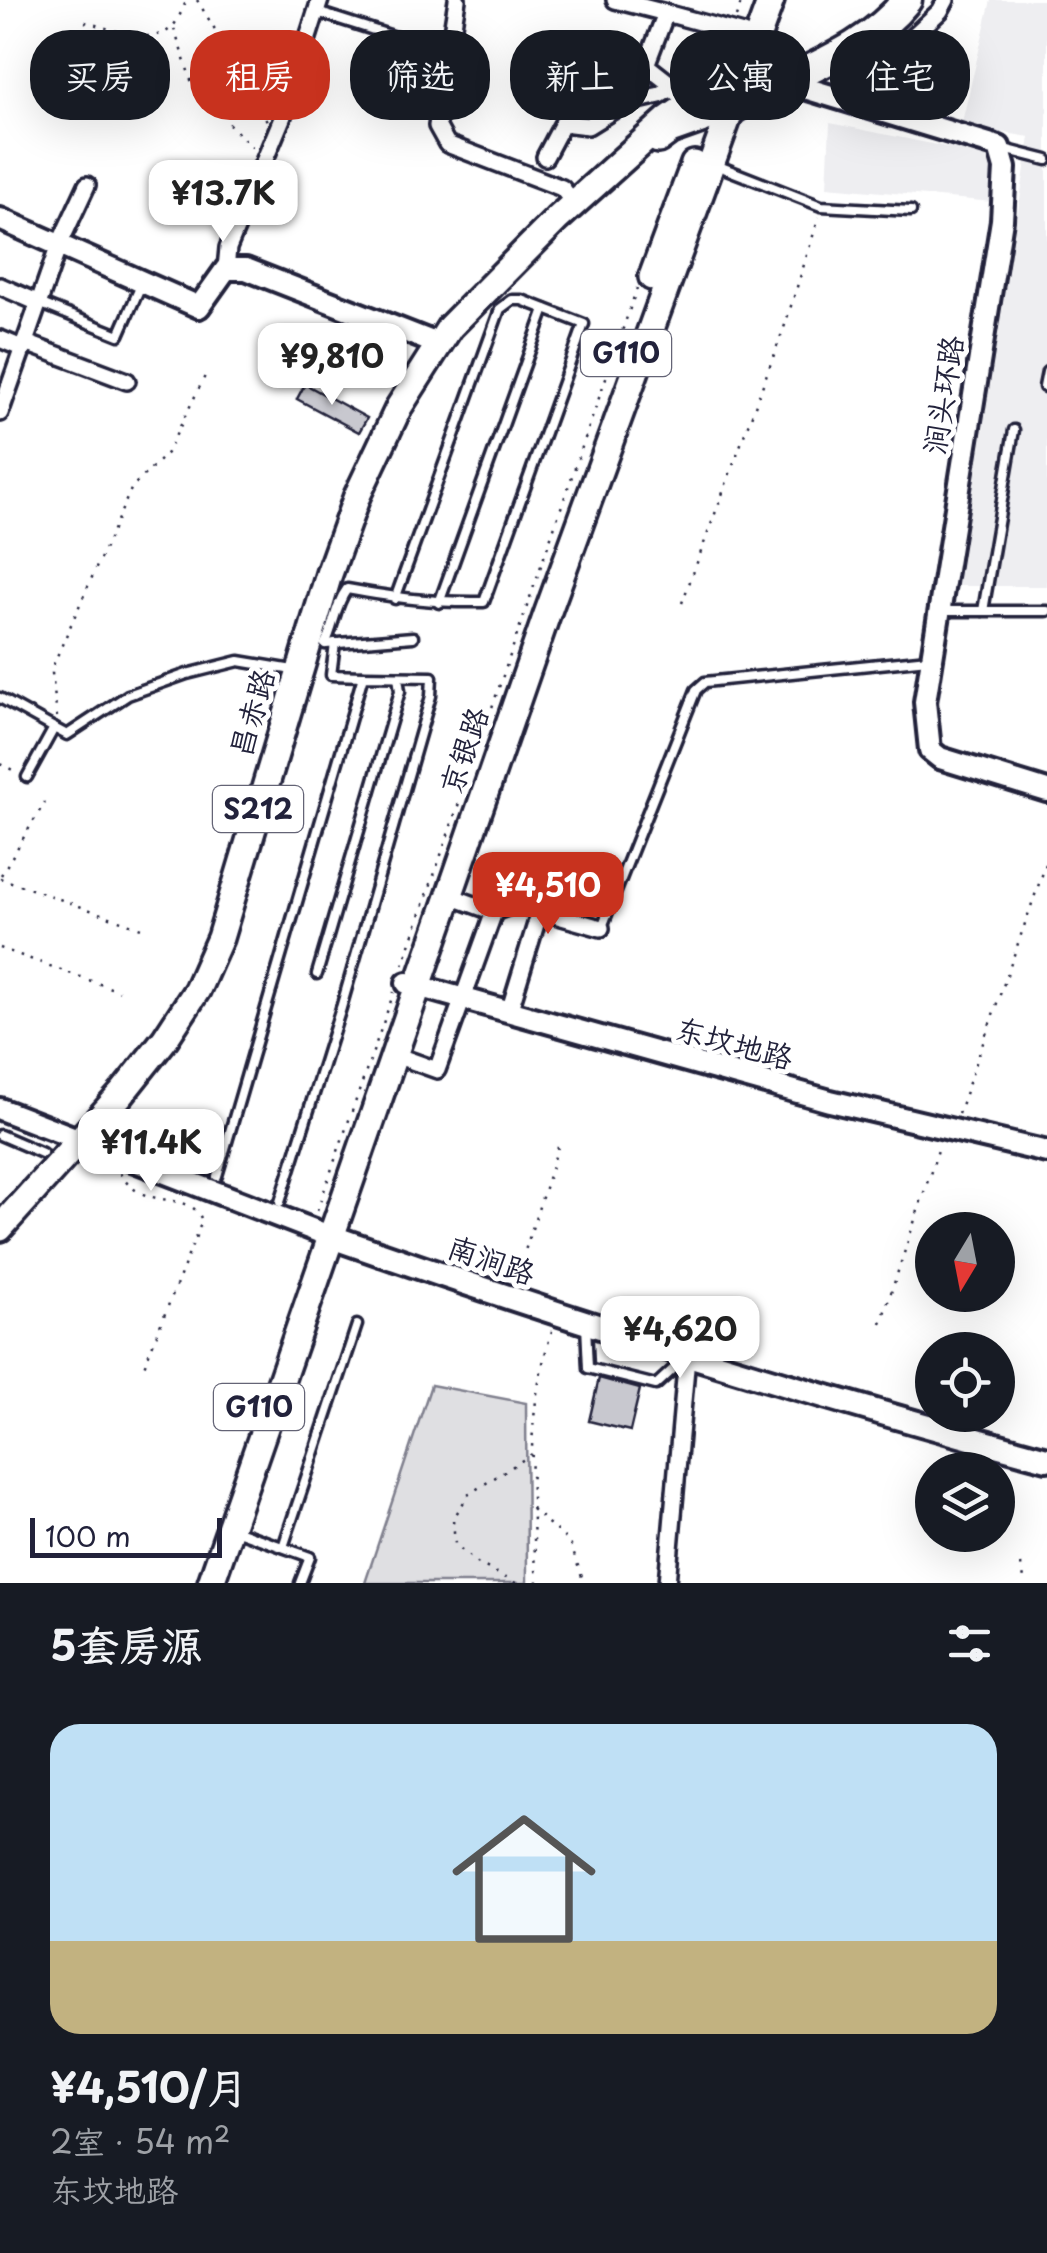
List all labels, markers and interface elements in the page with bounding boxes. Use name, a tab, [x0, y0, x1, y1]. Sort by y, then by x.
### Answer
chip: 买房	[30, 30, 170, 120]
chip: 租房	[190, 30, 330, 120]
chip: 筛选	[350, 30, 490, 120]
chip: 新上	[510, 30, 650, 120]
chip: 公寓	[670, 30, 810, 120]
chip: 住宅	[830, 30, 970, 120]
pin: ¥13.7K	[142, 160, 304, 245]
text: ¥13.7K	[171, 168, 275, 216]
pin: ¥9,810	[251, 323, 413, 408]
road number: G110	[581, 330, 671, 376]
text: ¥9,810	[280, 331, 384, 379]
street label: 涧头环路	[910, 332, 973, 457]
street label: 昌赤路	[217, 663, 285, 762]
street label: 京银路	[427, 700, 499, 800]
road number: S212	[213, 786, 303, 832]
pin: ¥4,510	[467, 852, 629, 937]
text: ¥4,510	[495, 860, 601, 908]
street label: 东坟地路	[671, 1004, 798, 1079]
pin: ¥11.4K	[70, 1109, 232, 1194]
text: ¥11.4K	[100, 1117, 202, 1165]
north arrow	[915, 1212, 1015, 1312]
map controls	[915, 1212, 1015, 1552]
street label: 南涧路	[442, 1223, 542, 1295]
pin: ¥4,620	[599, 1296, 761, 1381]
text: ¥4,620	[623, 1304, 737, 1352]
button: locate	[915, 1332, 1015, 1432]
road number: G110	[214, 1384, 304, 1430]
button: layers	[915, 1452, 1015, 1552]
scale bar	[30, 1513, 222, 1558]
text: 100 m	[45, 1514, 131, 1557]
text: 5套房源	[50, 1612, 203, 1675]
icon: filters	[942, 1616, 997, 1671]
icon: home	[434, 1789, 614, 1969]
text: ¥4,510/月	[50, 2054, 249, 2117]
text: 2室 · 54 m²	[50, 2117, 231, 2165]
text: 东坟地路	[50, 2165, 178, 2213]

